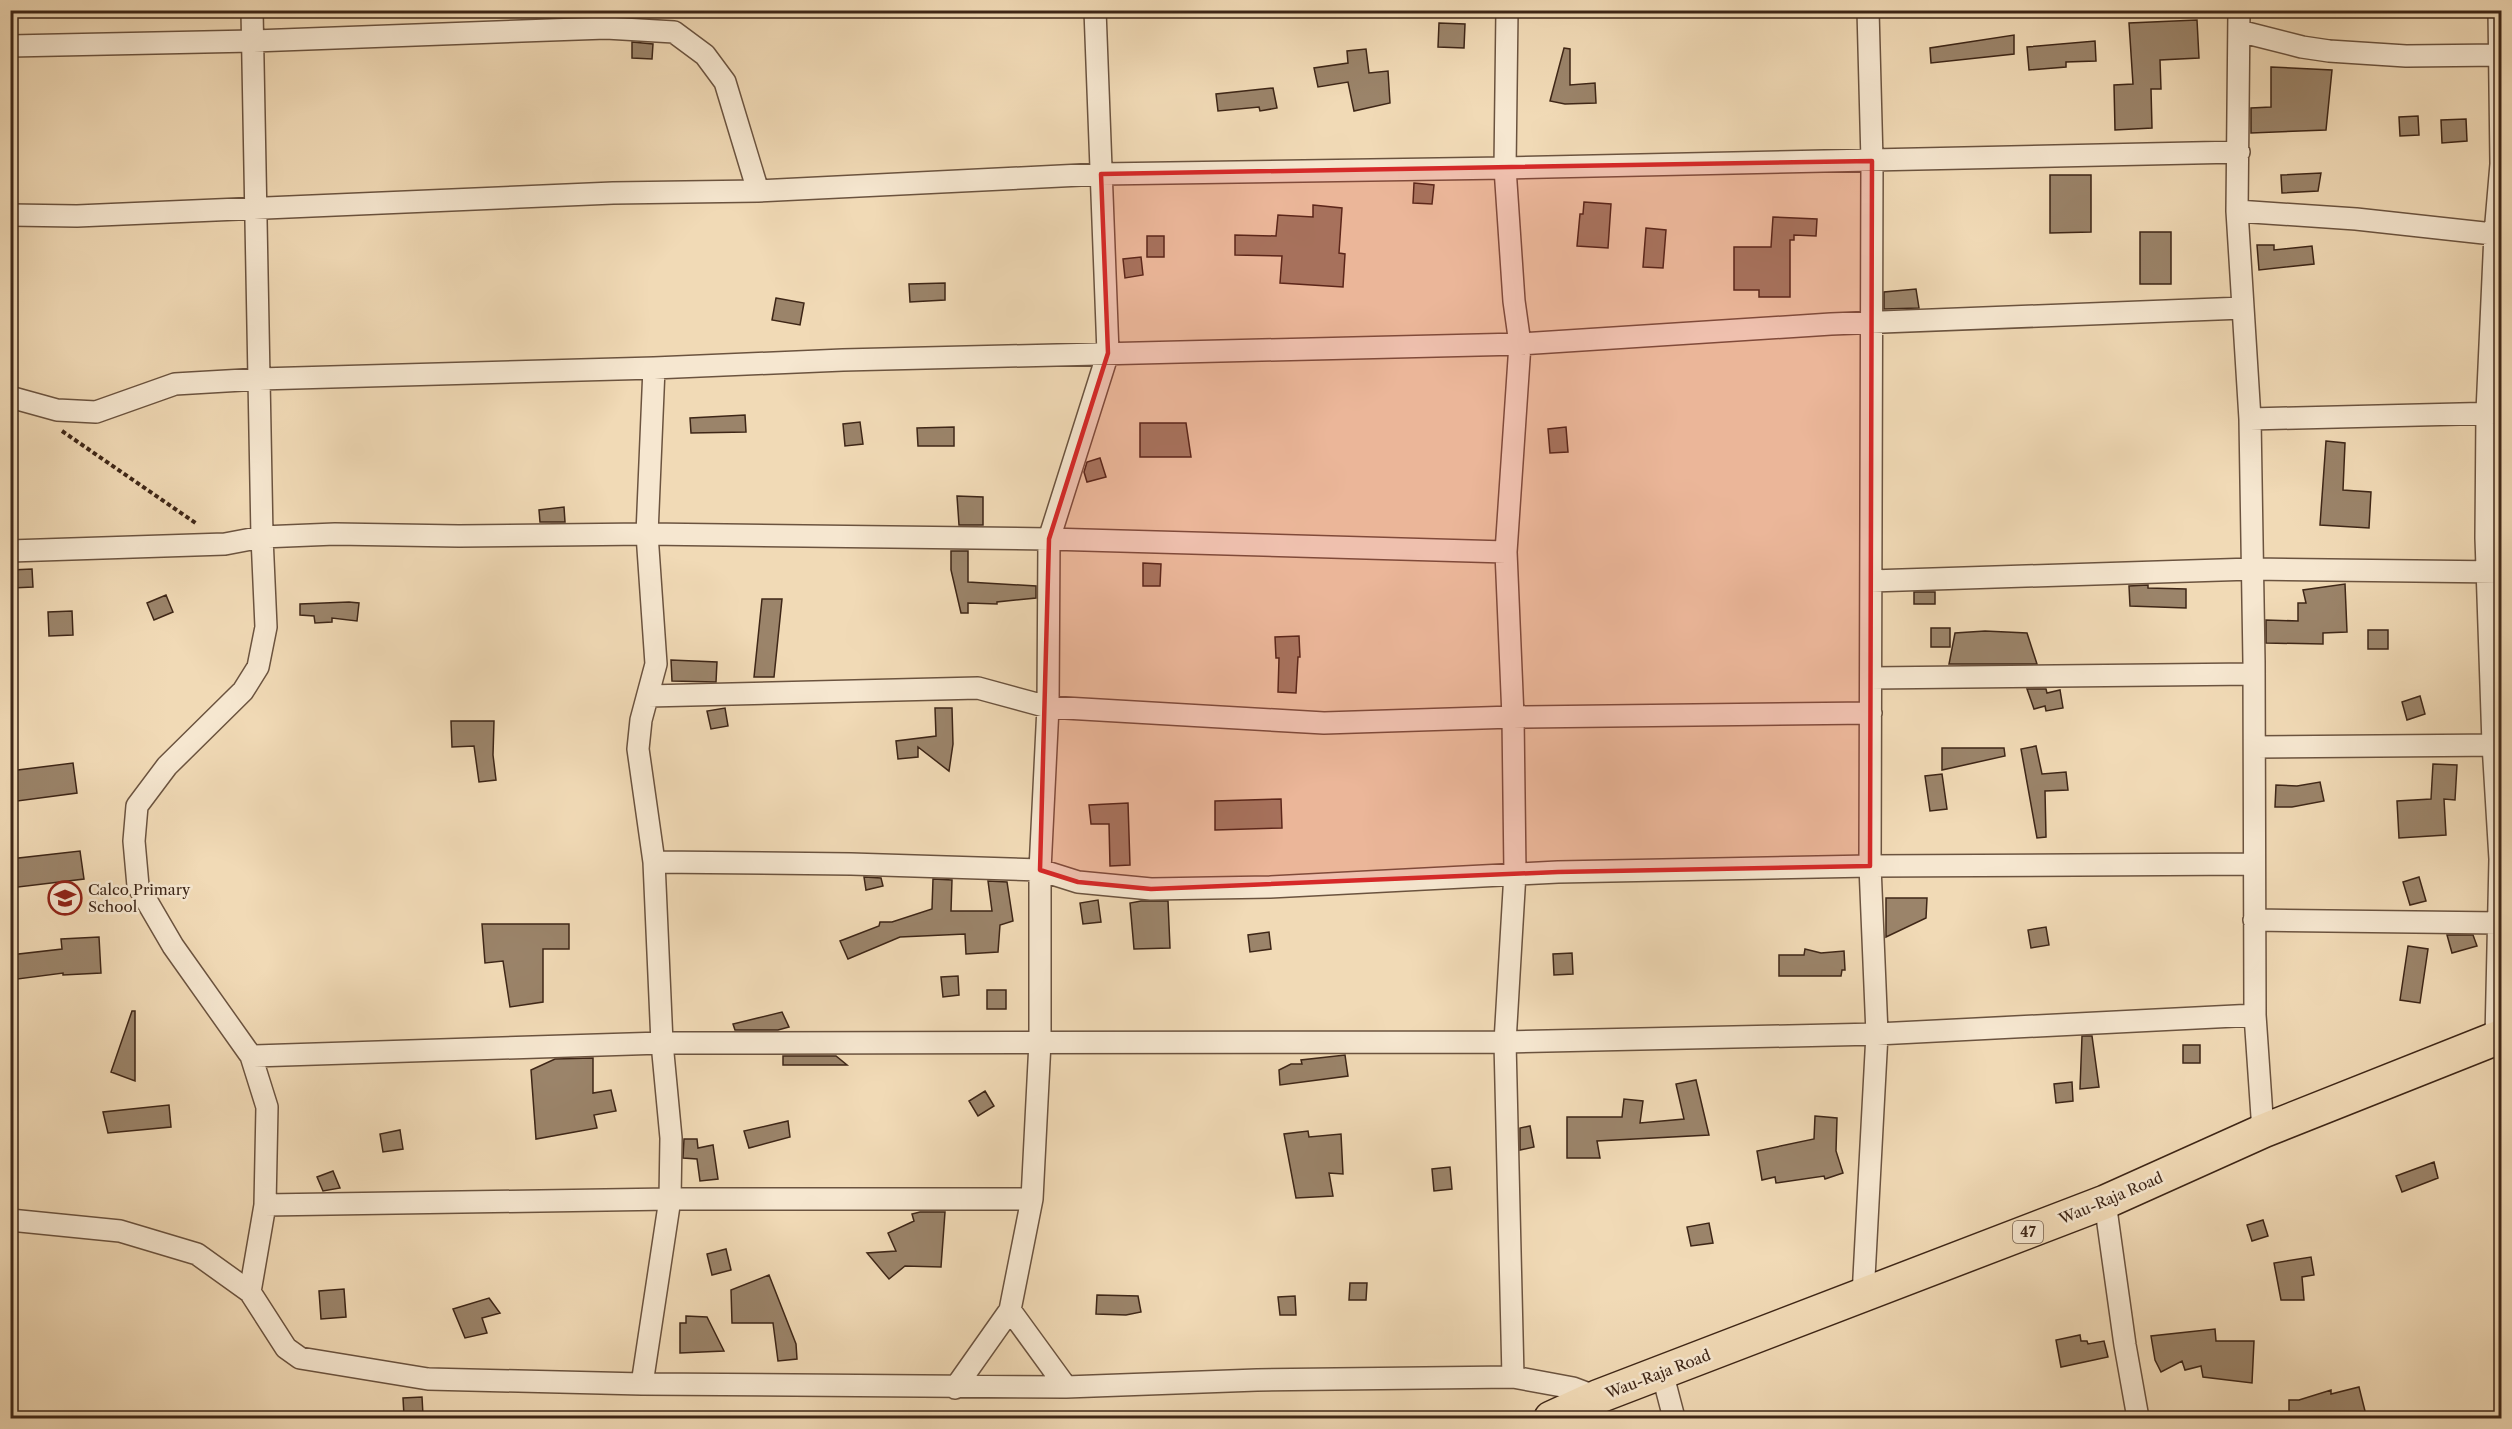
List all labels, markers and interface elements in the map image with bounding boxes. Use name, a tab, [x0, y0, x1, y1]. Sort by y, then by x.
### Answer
school or university icon: Calco Primary School	[47, 880, 83, 916]
place label: Calco Primary School	[88, 880, 191, 916]
street label: Wau-Raja Road	[2055, 1168, 2166, 1229]
road number: 47	[2013, 1221, 2043, 1243]
street label: Wau-Raja Road	[1602, 1345, 1713, 1403]

